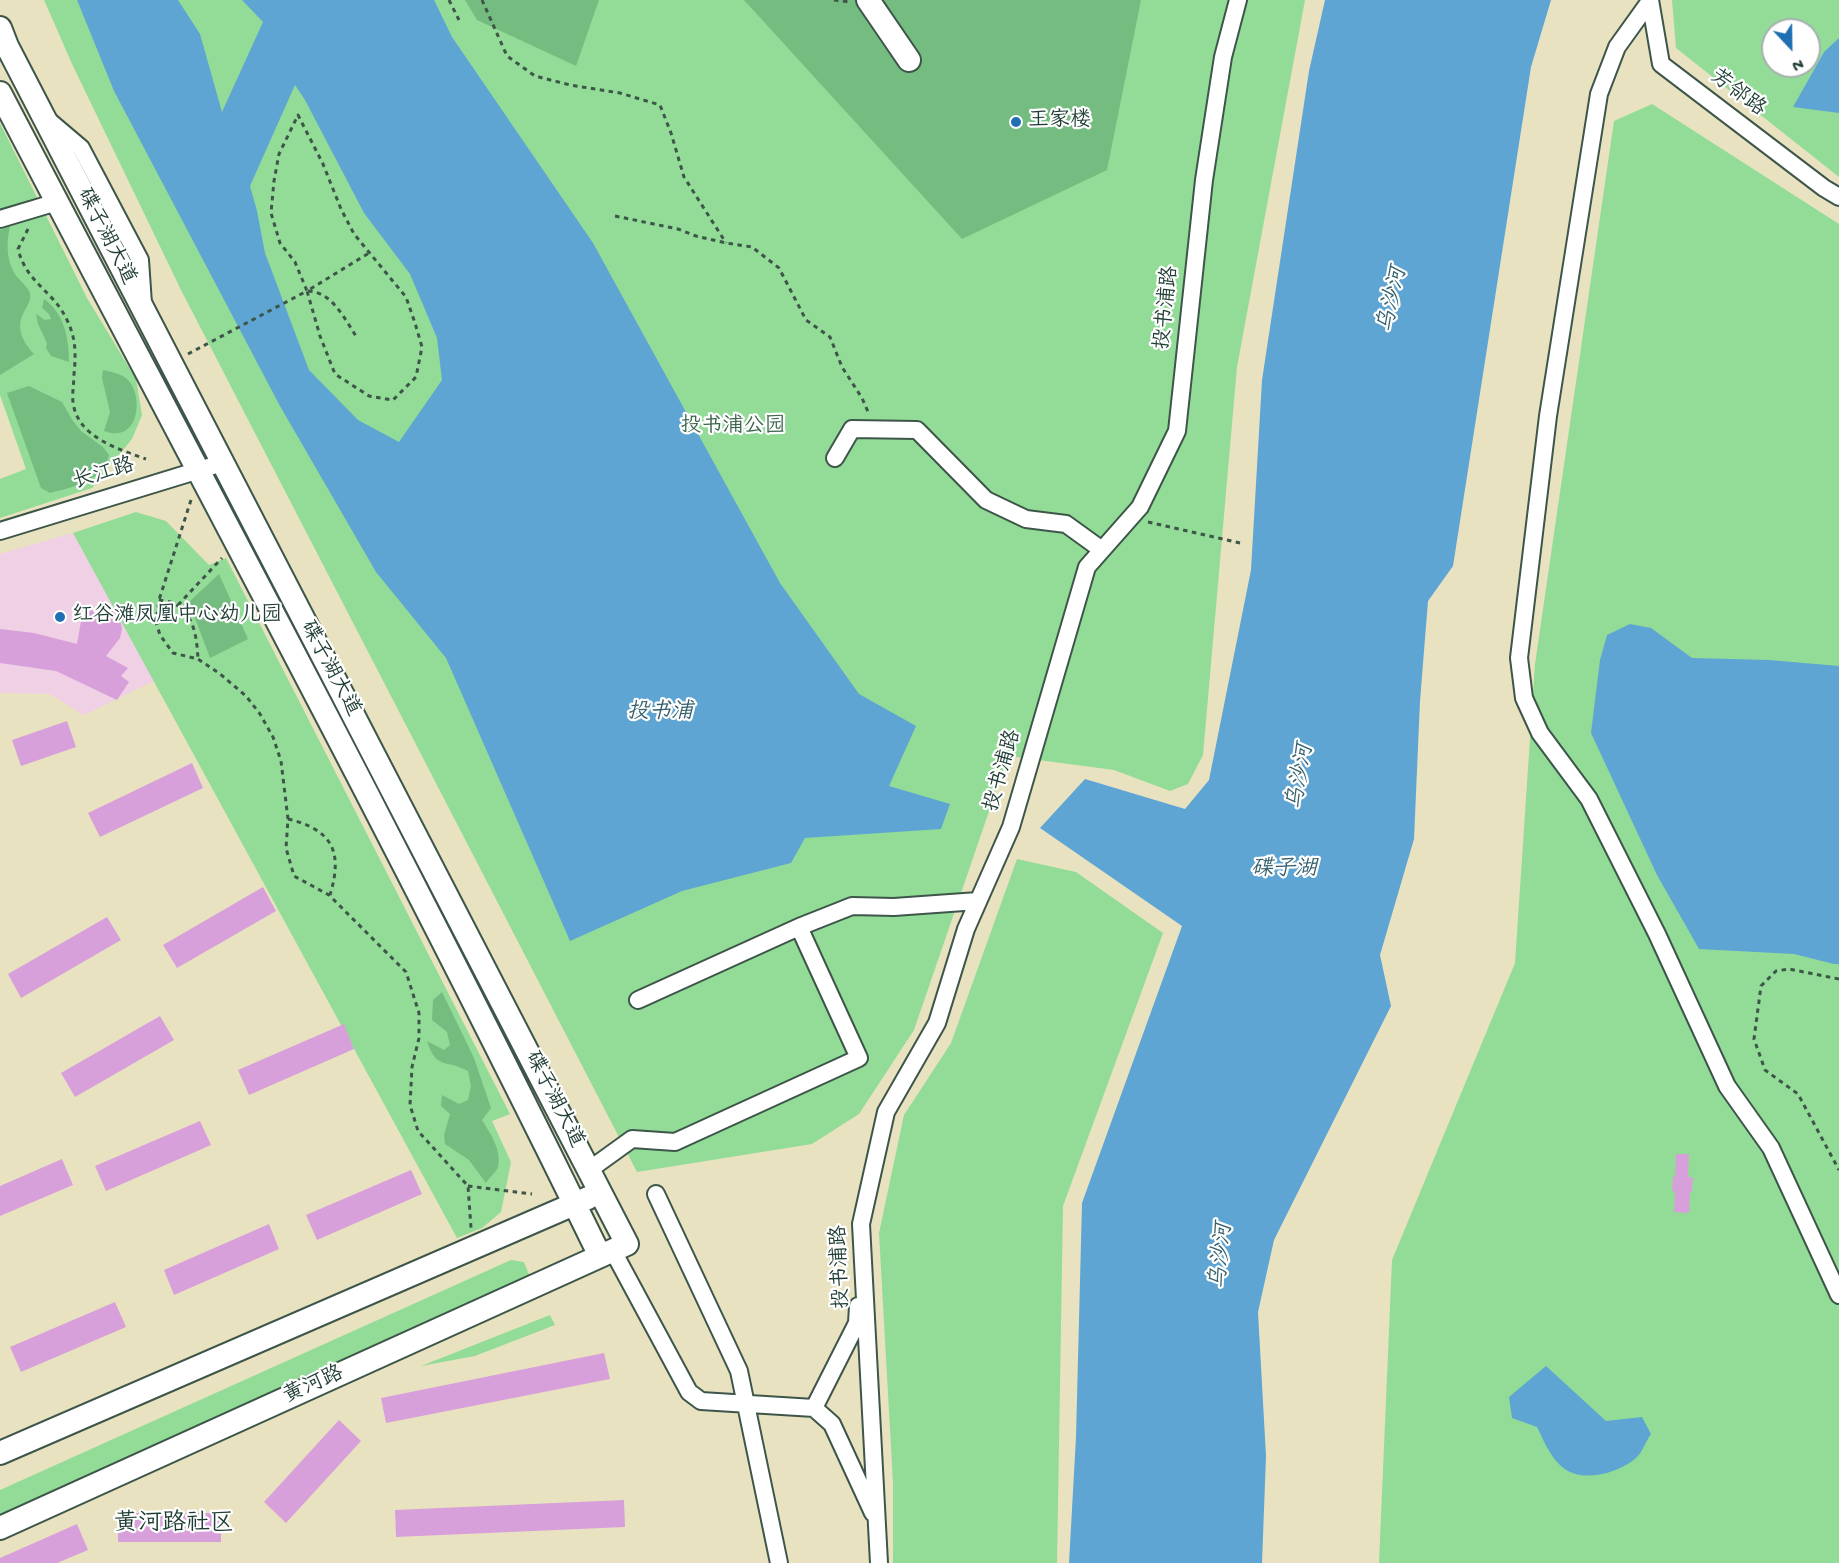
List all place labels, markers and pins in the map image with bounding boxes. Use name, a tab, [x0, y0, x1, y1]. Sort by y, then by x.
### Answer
place label: 王家楼	[1028, 109, 1091, 135]
marker: 王家楼	[1009, 115, 1023, 129]
place label: 红谷滩凤凰中心幼儿园	[72, 604, 282, 630]
marker: 红谷滩凤凰中心幼儿园	[53, 610, 67, 624]

